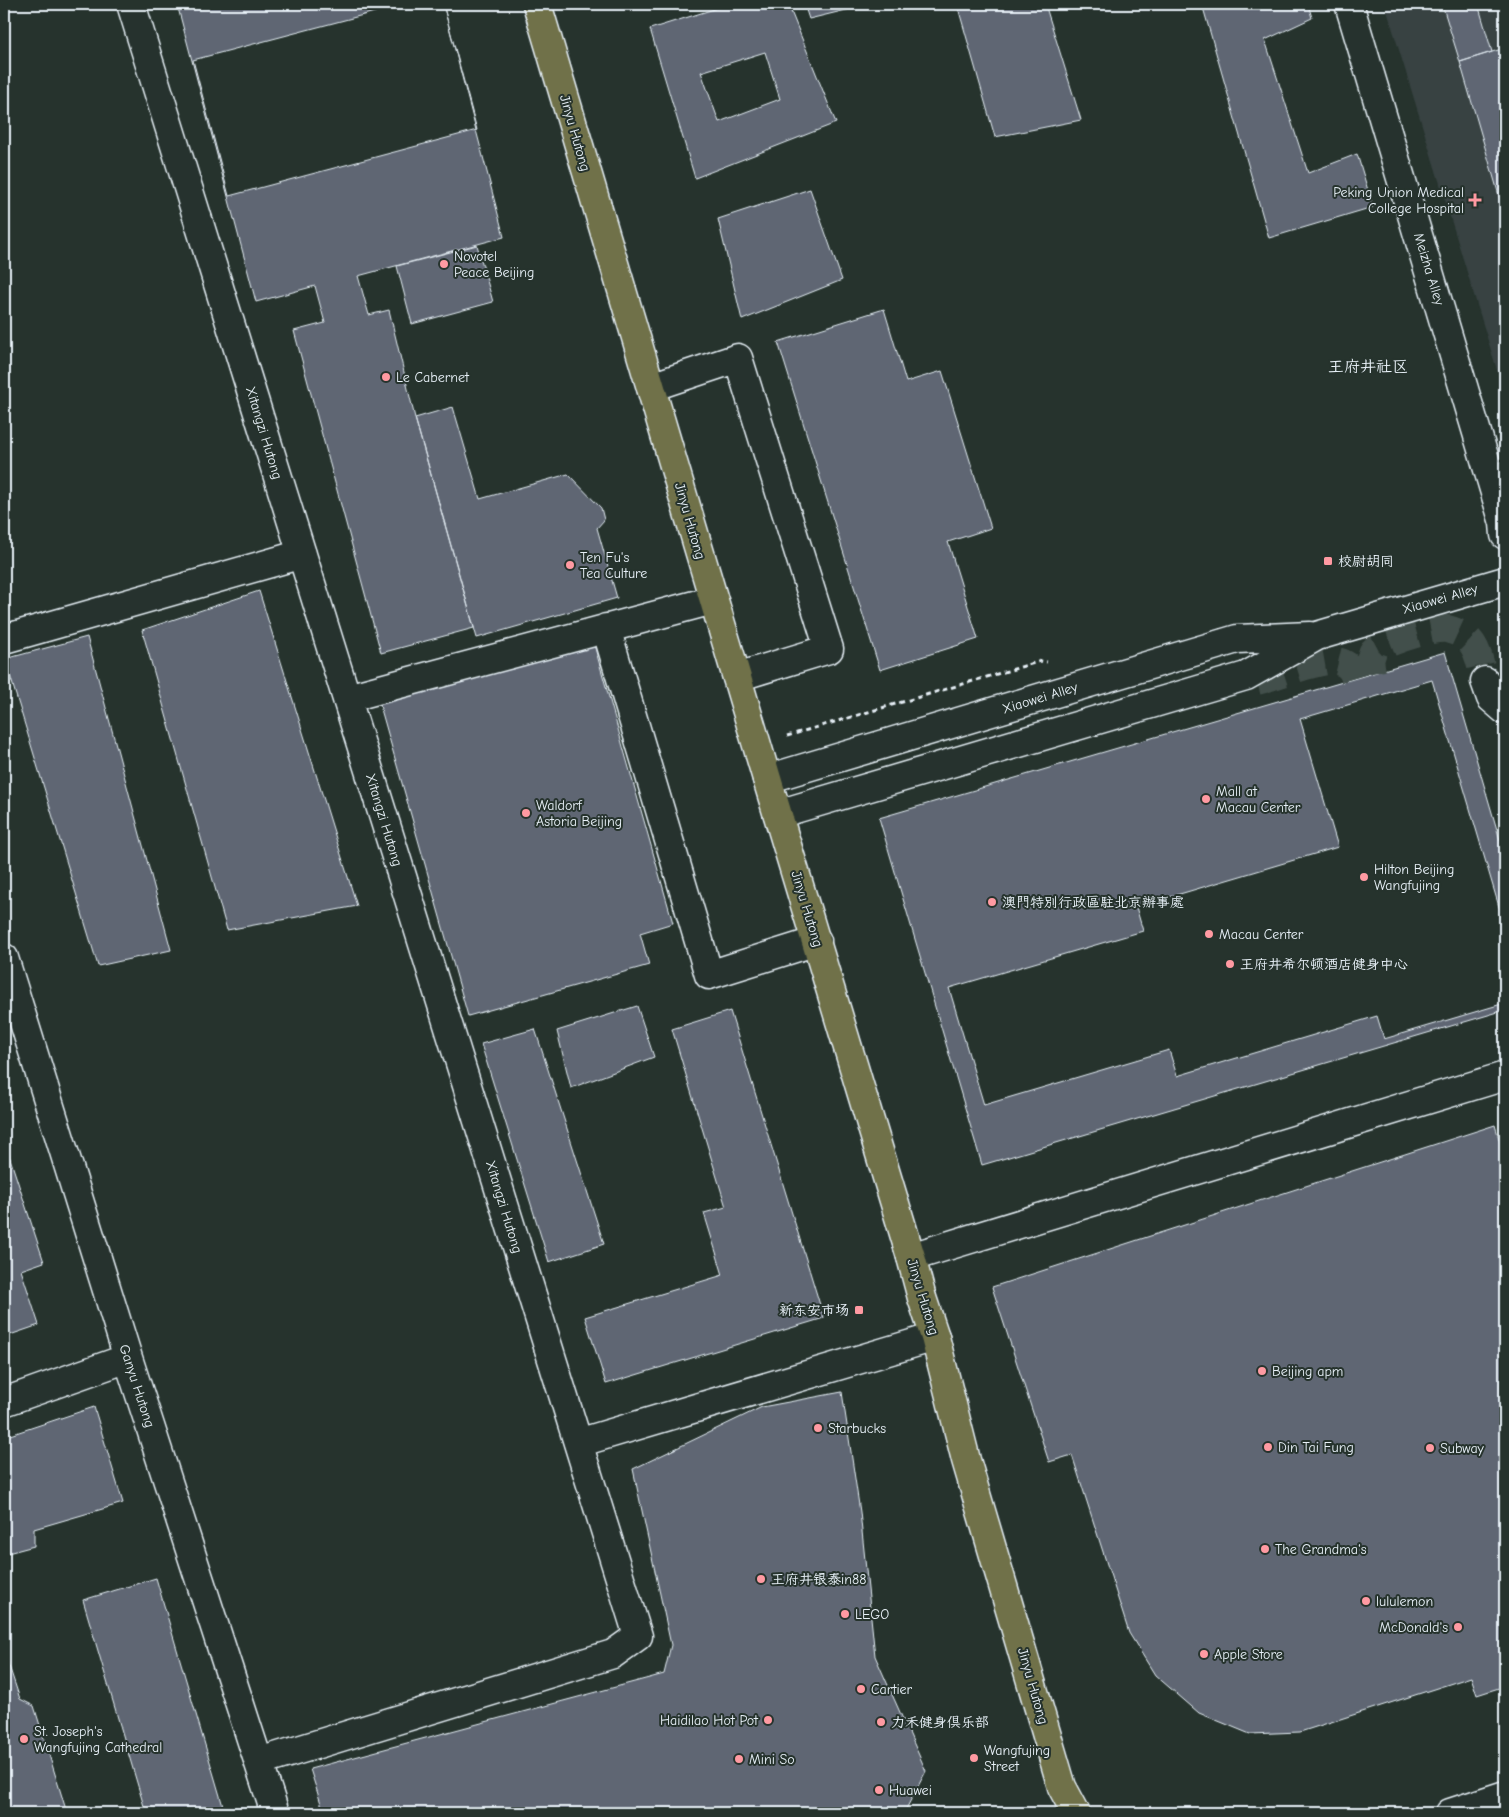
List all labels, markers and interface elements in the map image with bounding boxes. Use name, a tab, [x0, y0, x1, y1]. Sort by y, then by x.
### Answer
street label: Jinyu Hutong	[556, 93, 594, 173]
place label: Peking Union Medical College Hospital	[1333, 184, 1464, 217]
marker: Peking Union Medical College Hospital	[1468, 193, 1482, 207]
street label: Meizha Alley	[1410, 231, 1448, 308]
place label: Novotel Peace Beijing	[454, 248, 534, 281]
marker: Novotel Peace Beijing	[438, 258, 450, 270]
district label: 王府井社区	[1328, 358, 1408, 376]
place label: Le Cabernet	[396, 369, 470, 386]
marker: Le Cabernet	[380, 371, 392, 383]
street label: Xitangzi Hutong	[242, 385, 286, 481]
street label: Jinyu Hutong	[671, 481, 709, 561]
place label: Ten Fu's Tea Culture	[580, 549, 647, 582]
place label: 校尉胡同	[1338, 553, 1394, 570]
marker: 校尉胡同	[1322, 555, 1334, 567]
marker: Ten Fu's Tea Culture	[564, 559, 576, 571]
street label: Xiaowei Alley	[1400, 580, 1480, 618]
street label: Xiaowei Alley	[1000, 678, 1080, 718]
street label: Xitangzi Hutong	[362, 772, 406, 868]
place label: Mall at Macau Center	[1216, 783, 1301, 816]
marker: Mall at Macau Center	[1200, 793, 1212, 805]
place label: Waldorf Astoria Beijing	[536, 797, 622, 830]
marker: Waldorf Astoria Beijing	[520, 807, 532, 819]
place label: Hilton Beijing Wangfujing	[1374, 861, 1454, 894]
street label: Jinyu Hutong	[787, 869, 827, 949]
marker: Hilton Beijing Wangfujing	[1358, 871, 1370, 883]
place label: 澳門特別行政區駐北京辦事處	[1002, 894, 1184, 911]
marker: 澳門特別行政區駐北京辦事處	[986, 896, 998, 908]
place label: Macau Center	[1219, 926, 1304, 943]
marker: Macau Center	[1203, 928, 1215, 940]
place label: 王府井希尔顿酒店健身中心	[1240, 956, 1408, 973]
marker: 王府井希尔顿酒店健身中心	[1224, 958, 1236, 970]
street label: Xitangzi Hutong	[482, 1159, 526, 1255]
street label: Jinyu Hutong	[903, 1257, 943, 1337]
place label: 新东安市场	[779, 1302, 849, 1319]
marker: 新东安市场	[853, 1304, 865, 1316]
street label: Ganyu Hutong	[116, 1342, 158, 1430]
place label: Beijing apm	[1272, 1363, 1343, 1380]
marker: Beijing apm	[1256, 1365, 1268, 1377]
place label: Starbucks	[828, 1420, 886, 1437]
marker: Starbucks	[812, 1422, 824, 1434]
place label: Din Tai Fung	[1278, 1439, 1354, 1456]
place label: Subway	[1440, 1440, 1485, 1457]
marker: Din Tai Fung	[1262, 1441, 1274, 1453]
marker: Subway	[1424, 1442, 1436, 1454]
place label: The Grandma's	[1275, 1541, 1367, 1558]
marker: The Grandma's	[1259, 1543, 1271, 1555]
place label: 王府井银泰in88	[771, 1571, 866, 1588]
marker: 王府井银泰in88	[755, 1573, 767, 1585]
place label: lululemon	[1376, 1593, 1433, 1610]
marker: lululemon	[1360, 1595, 1372, 1607]
place label: LEGO	[855, 1606, 889, 1623]
marker: LEGO	[839, 1608, 851, 1620]
place label: McDonald's	[1379, 1619, 1448, 1636]
marker: McDonald's	[1452, 1621, 1464, 1633]
street label: Jinyu Hutong	[1014, 1646, 1052, 1726]
place label: Apple Store	[1214, 1646, 1283, 1663]
marker: Apple Store	[1198, 1648, 1210, 1660]
place label: Cartier	[871, 1681, 913, 1698]
marker: Cartier	[855, 1683, 867, 1695]
place label: Haidilao Hot Pot	[660, 1712, 759, 1729]
marker: Haidilao Hot Pot	[762, 1714, 774, 1726]
place label: 力禾健身俱乐部	[891, 1714, 989, 1731]
marker: 力禾健身俱乐部	[875, 1716, 887, 1728]
place label: St. Joseph's Wangfujing Cathedral	[34, 1723, 162, 1756]
marker: St. Joseph's Wangfujing Cathedral	[18, 1733, 30, 1745]
place label: Wangfujing Street	[984, 1742, 1050, 1775]
place label: Mini So	[749, 1751, 795, 1768]
marker: Wangfujing Street	[968, 1752, 980, 1764]
marker: Mini So	[733, 1753, 745, 1765]
place label: Huawei	[889, 1782, 932, 1799]
marker: Huawei	[873, 1784, 885, 1796]

